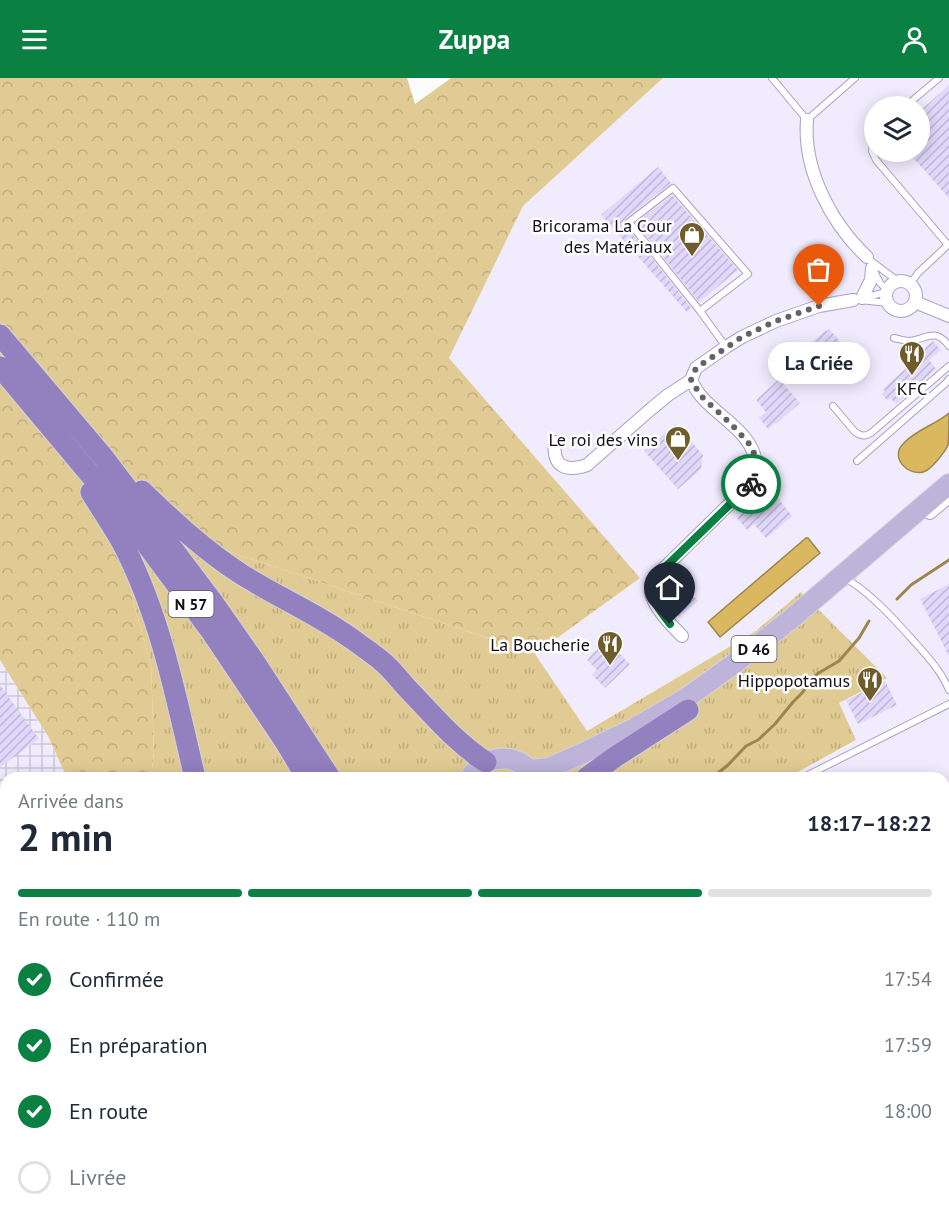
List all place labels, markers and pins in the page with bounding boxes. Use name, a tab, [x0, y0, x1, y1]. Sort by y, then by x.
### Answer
place label: Bricorama La Cour des Matériaux	[532, 214, 672, 258]
shop icon: Bricorama La Cour des Matériaux	[677, 220, 707, 258]
pin	[793, 244, 844, 306]
restaurant icon: KFC	[897, 339, 927, 377]
callout: La Criée	[768, 342, 870, 384]
place label: KFC	[897, 377, 927, 400]
shop icon: Le roi des vins	[663, 424, 693, 462]
place label: Le roi des vins	[549, 428, 658, 451]
pin	[644, 562, 695, 624]
restaurant icon: La Boucherie	[595, 629, 625, 667]
place label: La Boucherie	[490, 633, 590, 656]
restaurant icon: Hippopotamus	[855, 665, 885, 703]
place label: Hippopotamus	[738, 669, 850, 692]

